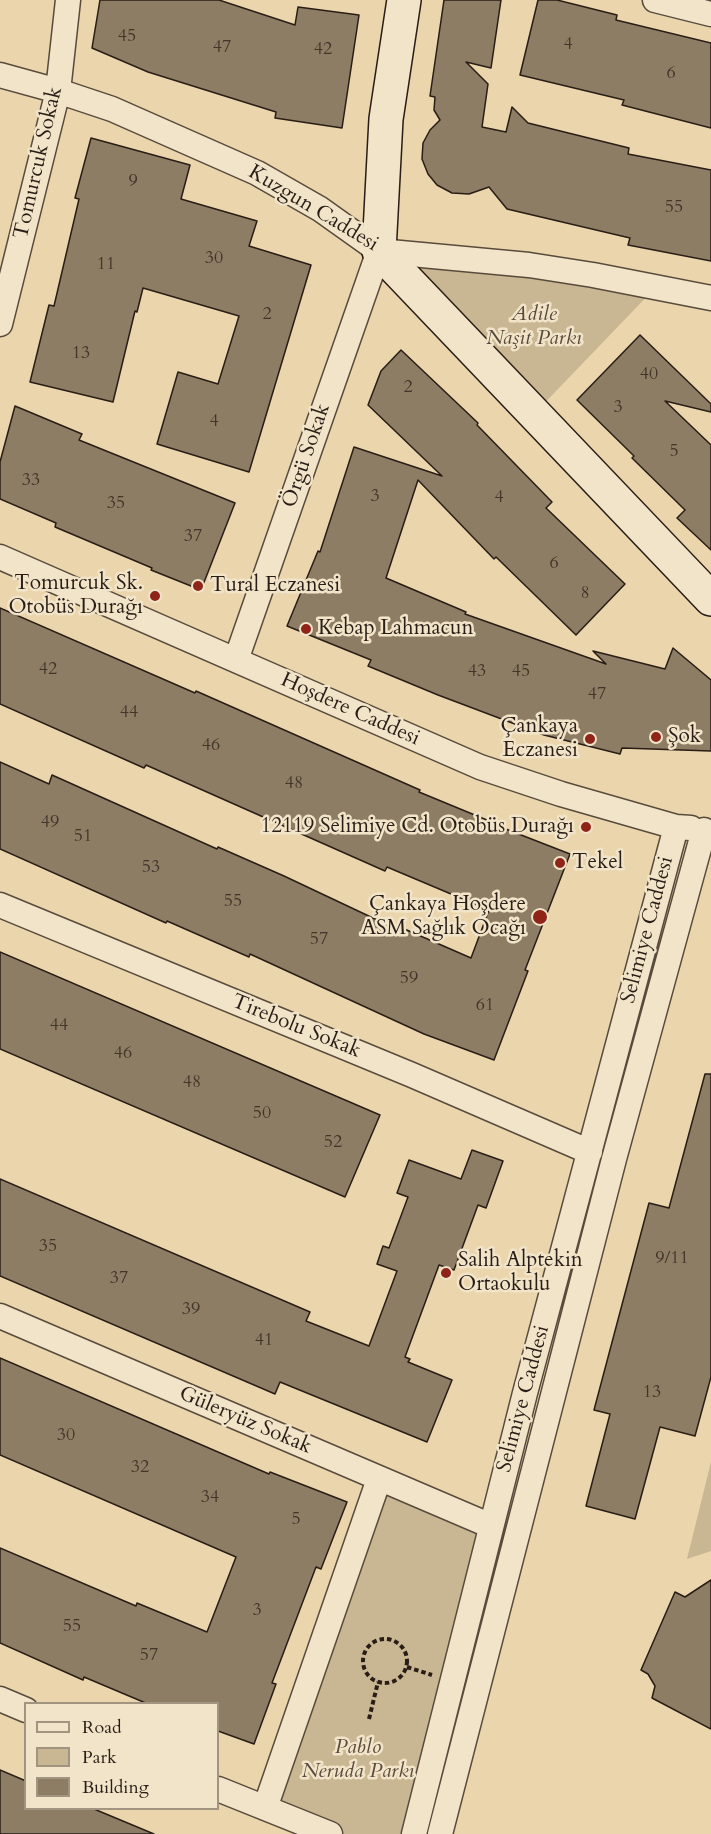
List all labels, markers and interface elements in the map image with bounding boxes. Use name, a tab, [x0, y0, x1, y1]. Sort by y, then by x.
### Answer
house number: 45	[118, 26, 136, 48]
house number: 4	[563, 34, 573, 56]
house number: 47	[213, 37, 231, 59]
house number: 42	[314, 39, 332, 61]
house number: 6	[666, 63, 676, 85]
street label: Tomurcuk Sokak	[9, 85, 69, 241]
street label: Kuzgun Caddesi	[243, 160, 383, 258]
house number: 9	[128, 171, 138, 193]
house number: 55	[665, 197, 683, 219]
house number: 30	[205, 248, 223, 270]
house number: 11	[97, 254, 115, 276]
park label: Adile Naşit Parkı	[486, 302, 582, 352]
house number: 2	[262, 304, 272, 326]
house number: 13	[72, 343, 90, 365]
house number: 40	[640, 364, 658, 386]
house number: 2	[403, 377, 413, 399]
house number: 3	[613, 397, 623, 419]
street label: Örgü Sokak	[277, 401, 337, 511]
house number: 4	[209, 411, 219, 433]
house number: 5	[669, 441, 679, 463]
house number: 33	[22, 470, 40, 492]
house number: 3	[370, 486, 380, 508]
house number: 4	[494, 487, 504, 509]
house number: 35	[107, 493, 125, 515]
house number: 37	[184, 526, 202, 548]
house number: 6	[549, 553, 559, 575]
place label: Tomurcuk Sk. Otobüs Durağı	[8, 571, 143, 621]
place label: Tural Eczanesi	[210, 573, 340, 599]
marker: Tural Eczanesi	[191, 579, 205, 593]
house number: 8	[580, 583, 590, 605]
marker: Tomurcuk Sk. Otobüs Durağı	[148, 589, 162, 603]
place label: Kebap Lahmacun	[318, 616, 474, 642]
marker: Kebap Lahmacun	[299, 622, 313, 636]
house number: 42	[39, 659, 57, 681]
house number: 43	[468, 661, 486, 683]
house number: 45	[512, 661, 530, 683]
street label: Hoşdere Caddesi	[277, 668, 423, 752]
house number: 47	[588, 684, 606, 706]
house number: 44	[120, 702, 138, 724]
place label: Çankaya Eczanesi	[500, 714, 578, 764]
place label: Şok	[668, 724, 701, 750]
marker: Şok	[649, 730, 663, 744]
marker: Çankaya Eczanesi	[583, 732, 597, 746]
house number: 46	[202, 735, 220, 757]
house number: 48	[285, 773, 303, 795]
house number: 49	[41, 812, 59, 834]
place label: 12119 Selimiye Cd. Otobüs Durağı	[261, 814, 574, 840]
marker: 12119 Selimiye Cd. Otobüs Durağı	[579, 820, 593, 834]
house number: 51	[74, 826, 92, 848]
place label: Tekel	[572, 850, 623, 876]
street label: Selimiye Caddesi	[616, 854, 680, 1006]
marker: Tekel	[553, 856, 567, 870]
house number: 53	[142, 857, 160, 879]
house number: 55	[224, 891, 242, 913]
place label: Çankaya Hoşdere ASM Sağlık Ocağı	[361, 892, 526, 942]
marker: Çankaya Hoşdere ASM Sağlık Ocağı	[531, 908, 549, 926]
house number: 57	[310, 929, 328, 951]
house number: 59	[400, 968, 418, 990]
street label: Tirebolu Sokak	[228, 990, 364, 1064]
house number: 61	[476, 995, 494, 1017]
house number: 44	[50, 1015, 68, 1037]
house number: 46	[114, 1043, 132, 1065]
house number: 48	[183, 1072, 201, 1094]
house number: 50	[253, 1103, 271, 1125]
house number: 52	[324, 1132, 342, 1154]
house number: 35	[39, 1236, 57, 1258]
place label: Salih Alptekin Ortaokulu	[458, 1248, 583, 1298]
house number: 9/11	[655, 1248, 689, 1270]
marker: Salih Alptekin Ortaokulu	[439, 1266, 453, 1280]
house number: 37	[110, 1268, 128, 1290]
house number: 39	[182, 1299, 200, 1321]
street label: Selimiye Caddesi	[492, 1323, 556, 1475]
house number: 41	[255, 1330, 273, 1352]
street label: Güleryüz Sokak	[175, 1382, 315, 1460]
house number: 13	[643, 1382, 661, 1404]
house number: 30	[57, 1425, 75, 1447]
house number: 32	[131, 1457, 149, 1479]
house number: 34	[201, 1487, 219, 1509]
house number: 5	[291, 1509, 301, 1531]
house number: 3	[252, 1600, 262, 1622]
house number: 55	[63, 1616, 81, 1638]
house number: 57	[140, 1645, 158, 1667]
legend	[24, 1702, 219, 1810]
text: Road	[82, 1715, 122, 1740]
park label: Pablo Neruda Parkı	[302, 1735, 414, 1785]
text: Park	[82, 1745, 117, 1770]
text: Building	[82, 1775, 149, 1800]

